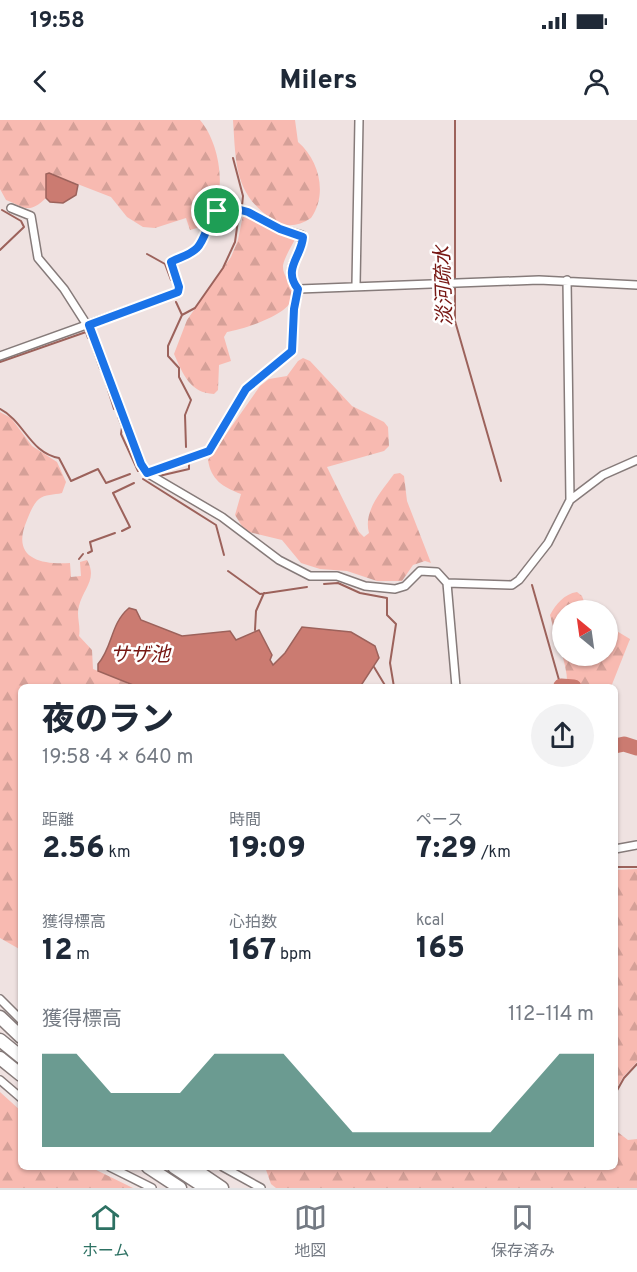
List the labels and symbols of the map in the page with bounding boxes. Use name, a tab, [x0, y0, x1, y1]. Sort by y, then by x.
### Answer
pin	[191, 185, 242, 236]
water label: 淡河疏水	[431, 244, 459, 326]
north arrow	[552, 600, 618, 666]
water label: サザ池	[110, 643, 172, 669]

